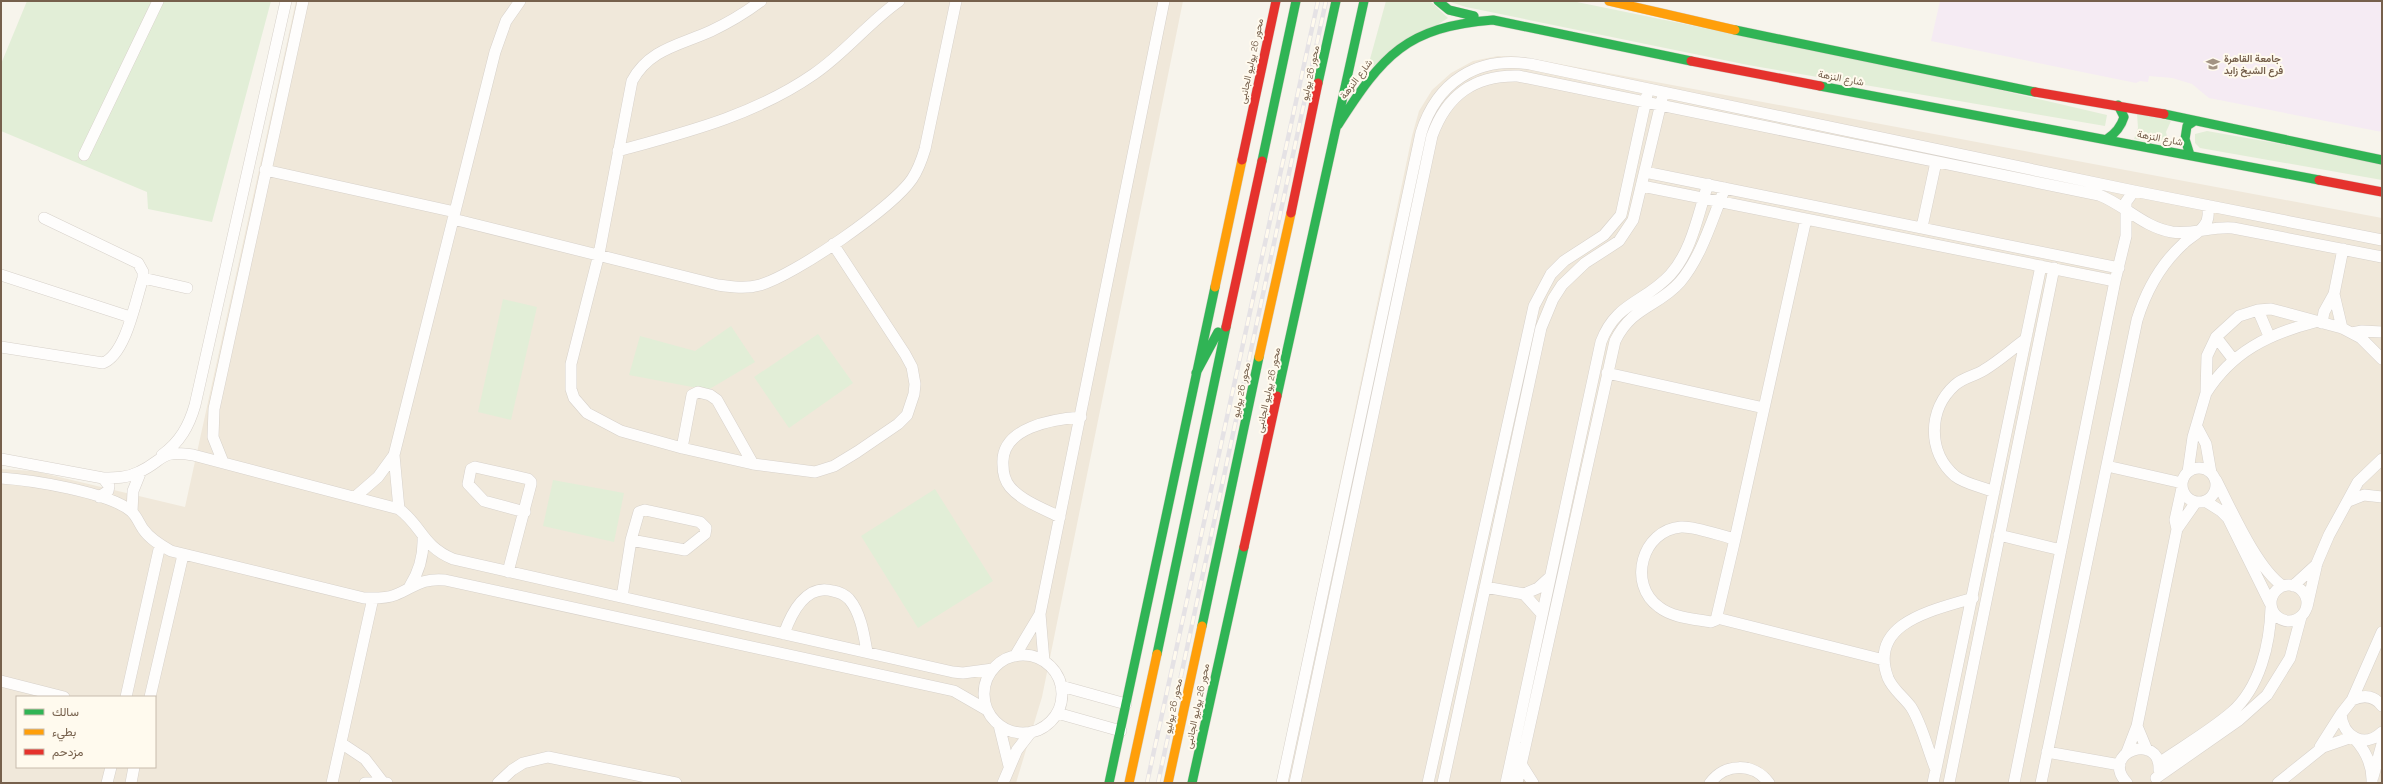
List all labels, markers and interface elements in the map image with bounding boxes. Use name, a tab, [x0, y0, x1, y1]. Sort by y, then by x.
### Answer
street label: محور 26 يوليو الجانبى	[1237, 17, 1266, 105]
street label: محور 26 يوليو	[1299, 44, 1322, 102]
place label: جامعة القاهرة فرع الشيخ زايد	[2224, 53, 2284, 78]
school or university icon: جامعة القاهرة فرع الشيخ زايد	[2205, 56, 2221, 72]
street label: شارع النزهة	[1338, 57, 1375, 101]
street label: شارع النزهة	[1817, 68, 1865, 89]
street label: شارع النزهة	[2136, 128, 2184, 149]
street label: محور 26 يوليو الجانبى	[1254, 346, 1283, 434]
street label: محور 26 يوليو	[1230, 361, 1253, 419]
street label: محور 26 يوليو الجانبى	[1183, 662, 1212, 750]
street label: محور 26 يوليو	[1162, 677, 1185, 735]
legend	[16, 696, 156, 768]
text: سالك	[52, 705, 79, 719]
text: بطيء	[52, 725, 76, 742]
text: مزدحم	[52, 745, 83, 760]

